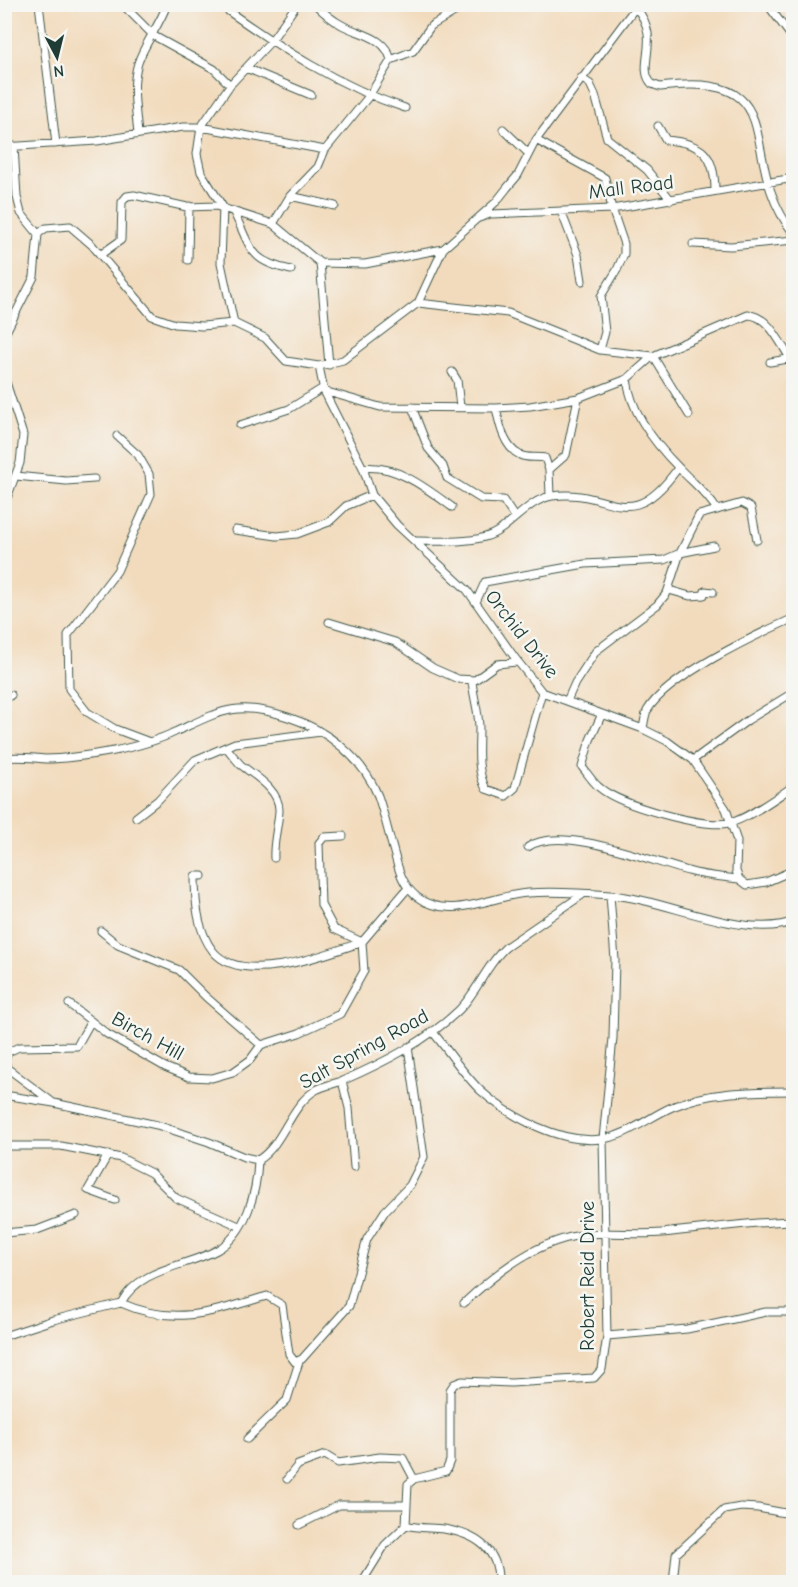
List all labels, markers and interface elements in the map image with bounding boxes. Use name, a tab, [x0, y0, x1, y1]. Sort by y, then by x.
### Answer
north arrow	[27, 27, 87, 87]
text: N	[52, 61, 65, 80]
street label: Mall Road	[587, 170, 675, 204]
street label: Orchid Drive	[480, 585, 564, 683]
street label: Salt Spring Road	[296, 1004, 432, 1094]
street label: Birch Hill	[108, 1007, 188, 1065]
street label: Robert Reid Drive	[576, 1201, 599, 1351]

